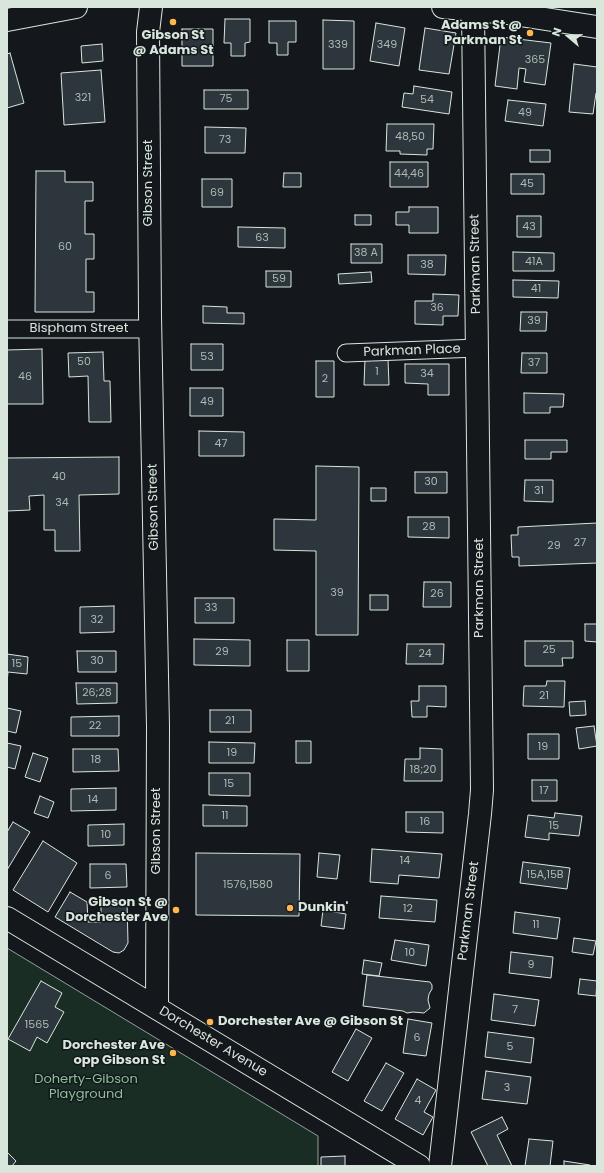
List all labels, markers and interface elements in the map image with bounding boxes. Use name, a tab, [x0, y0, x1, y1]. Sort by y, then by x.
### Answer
north arrow	[548, 16, 588, 56]
marker: Gibson St @ Adams St	[168, 17, 178, 27]
place label: Adams St @ Parkman St	[441, 18, 522, 49]
text: N	[548, 26, 566, 39]
place label: Gibson St @ Adams St	[132, 28, 214, 59]
marker: Adams St @ Parkman St	[525, 28, 535, 38]
house number: 339	[328, 38, 348, 52]
house number: 349	[377, 38, 397, 52]
house number: 365	[525, 53, 545, 67]
house number: 321	[75, 91, 91, 105]
house number: 75	[220, 92, 232, 106]
house number: 54	[420, 93, 434, 107]
house number: 49	[518, 106, 532, 120]
house number: 48,50	[395, 130, 425, 144]
house number: 73	[219, 133, 231, 147]
street label: Gibson Street	[141, 139, 157, 227]
house number: 44,46	[394, 167, 424, 181]
house number: 45	[520, 177, 534, 191]
house number: 69	[210, 186, 224, 200]
street label: Parkman Street	[467, 214, 485, 314]
house number: 43	[522, 220, 536, 234]
house number: 63	[255, 231, 269, 245]
house number: 60	[58, 240, 72, 254]
house number: 38 A	[354, 246, 378, 260]
house number: 41A	[525, 255, 543, 269]
house number: 38	[420, 258, 434, 272]
house number: 59	[272, 272, 286, 286]
house number: 41	[531, 282, 541, 296]
house number: 36	[430, 301, 444, 315]
house number: 39	[527, 314, 541, 328]
street label: Bispham Street	[30, 321, 128, 337]
street label: Parkman Place	[363, 342, 461, 360]
house number: 53	[200, 350, 214, 364]
house number: 50	[77, 355, 91, 369]
house number: 37	[528, 356, 540, 370]
house number: 1	[375, 365, 379, 379]
house number: 34	[420, 367, 434, 381]
house number: 46	[18, 370, 32, 384]
house number: 2	[322, 372, 328, 386]
house number: 49	[200, 395, 214, 409]
house number: 47	[215, 437, 227, 451]
street label: Gibson Street	[145, 463, 163, 551]
house number: 40	[52, 470, 66, 484]
house number: 30	[424, 475, 438, 489]
house number: 31	[534, 484, 544, 498]
house number: 34	[55, 496, 69, 510]
house number: 28	[422, 520, 436, 534]
house number: 27	[574, 536, 586, 550]
street label: Parkman Street	[472, 538, 488, 638]
house number: 29	[547, 539, 561, 553]
house number: 39	[330, 586, 344, 600]
house number: 26	[430, 587, 444, 601]
house number: 33	[205, 601, 217, 615]
house number: 32	[91, 613, 103, 627]
house number: 25	[542, 643, 556, 657]
house number: 29	[215, 645, 229, 659]
house number: 24	[418, 647, 432, 661]
house number: 30	[90, 654, 104, 668]
house number: 15	[12, 657, 22, 671]
house number: 26;28	[82, 686, 112, 700]
house number: 21	[539, 689, 549, 703]
house number: 21	[225, 714, 235, 728]
house number: 22	[89, 719, 101, 733]
house number: 19	[538, 740, 548, 754]
house number: 19	[227, 746, 237, 760]
house number: 18	[91, 753, 101, 767]
house number: 18;20	[410, 763, 436, 777]
house number: 15	[224, 777, 234, 791]
house number: 17	[539, 784, 549, 798]
street label: Gibson Street	[149, 787, 165, 875]
house number: 14	[88, 793, 98, 807]
house number: 11	[221, 809, 229, 823]
house number: 16	[420, 815, 430, 829]
house number: 15	[549, 819, 559, 833]
house number: 10	[101, 828, 111, 842]
house number: 14	[400, 854, 410, 868]
street label: Parkman Street	[455, 860, 483, 962]
house number: 15A,15B	[526, 868, 564, 882]
house number: 6	[105, 869, 111, 883]
house number: 1576,1580	[223, 878, 273, 892]
place label: Gibson St @ Dorchester Ave	[65, 895, 168, 926]
place label: Dunkin'	[298, 900, 348, 916]
house number: 12	[403, 902, 413, 916]
marker: Dunkin'	[285, 903, 295, 913]
marker: Gibson St @ Dorchester Ave	[171, 905, 181, 915]
house number: 11	[532, 918, 540, 932]
house number: 10	[405, 946, 415, 960]
house number: 9	[528, 958, 534, 972]
house number: 7	[512, 1003, 518, 1017]
street label: Dorchester Avenue	[156, 1004, 270, 1080]
place label: Dorchester Ave @ Gibson St	[218, 1014, 403, 1030]
marker: Dorchester Ave @ Gibson St	[205, 1017, 215, 1027]
house number: 1565	[25, 1018, 49, 1032]
house number: 6	[414, 1031, 420, 1045]
place label: Dorchester Ave opp Gibson St	[62, 1038, 165, 1069]
house number: 5	[507, 1040, 513, 1054]
marker: Dorchester Ave opp Gibson St	[168, 1048, 178, 1058]
park label: Doherty-Gibson Playground	[34, 1072, 138, 1103]
house number: 3	[504, 1081, 510, 1095]
house number: 4	[415, 1094, 421, 1108]

